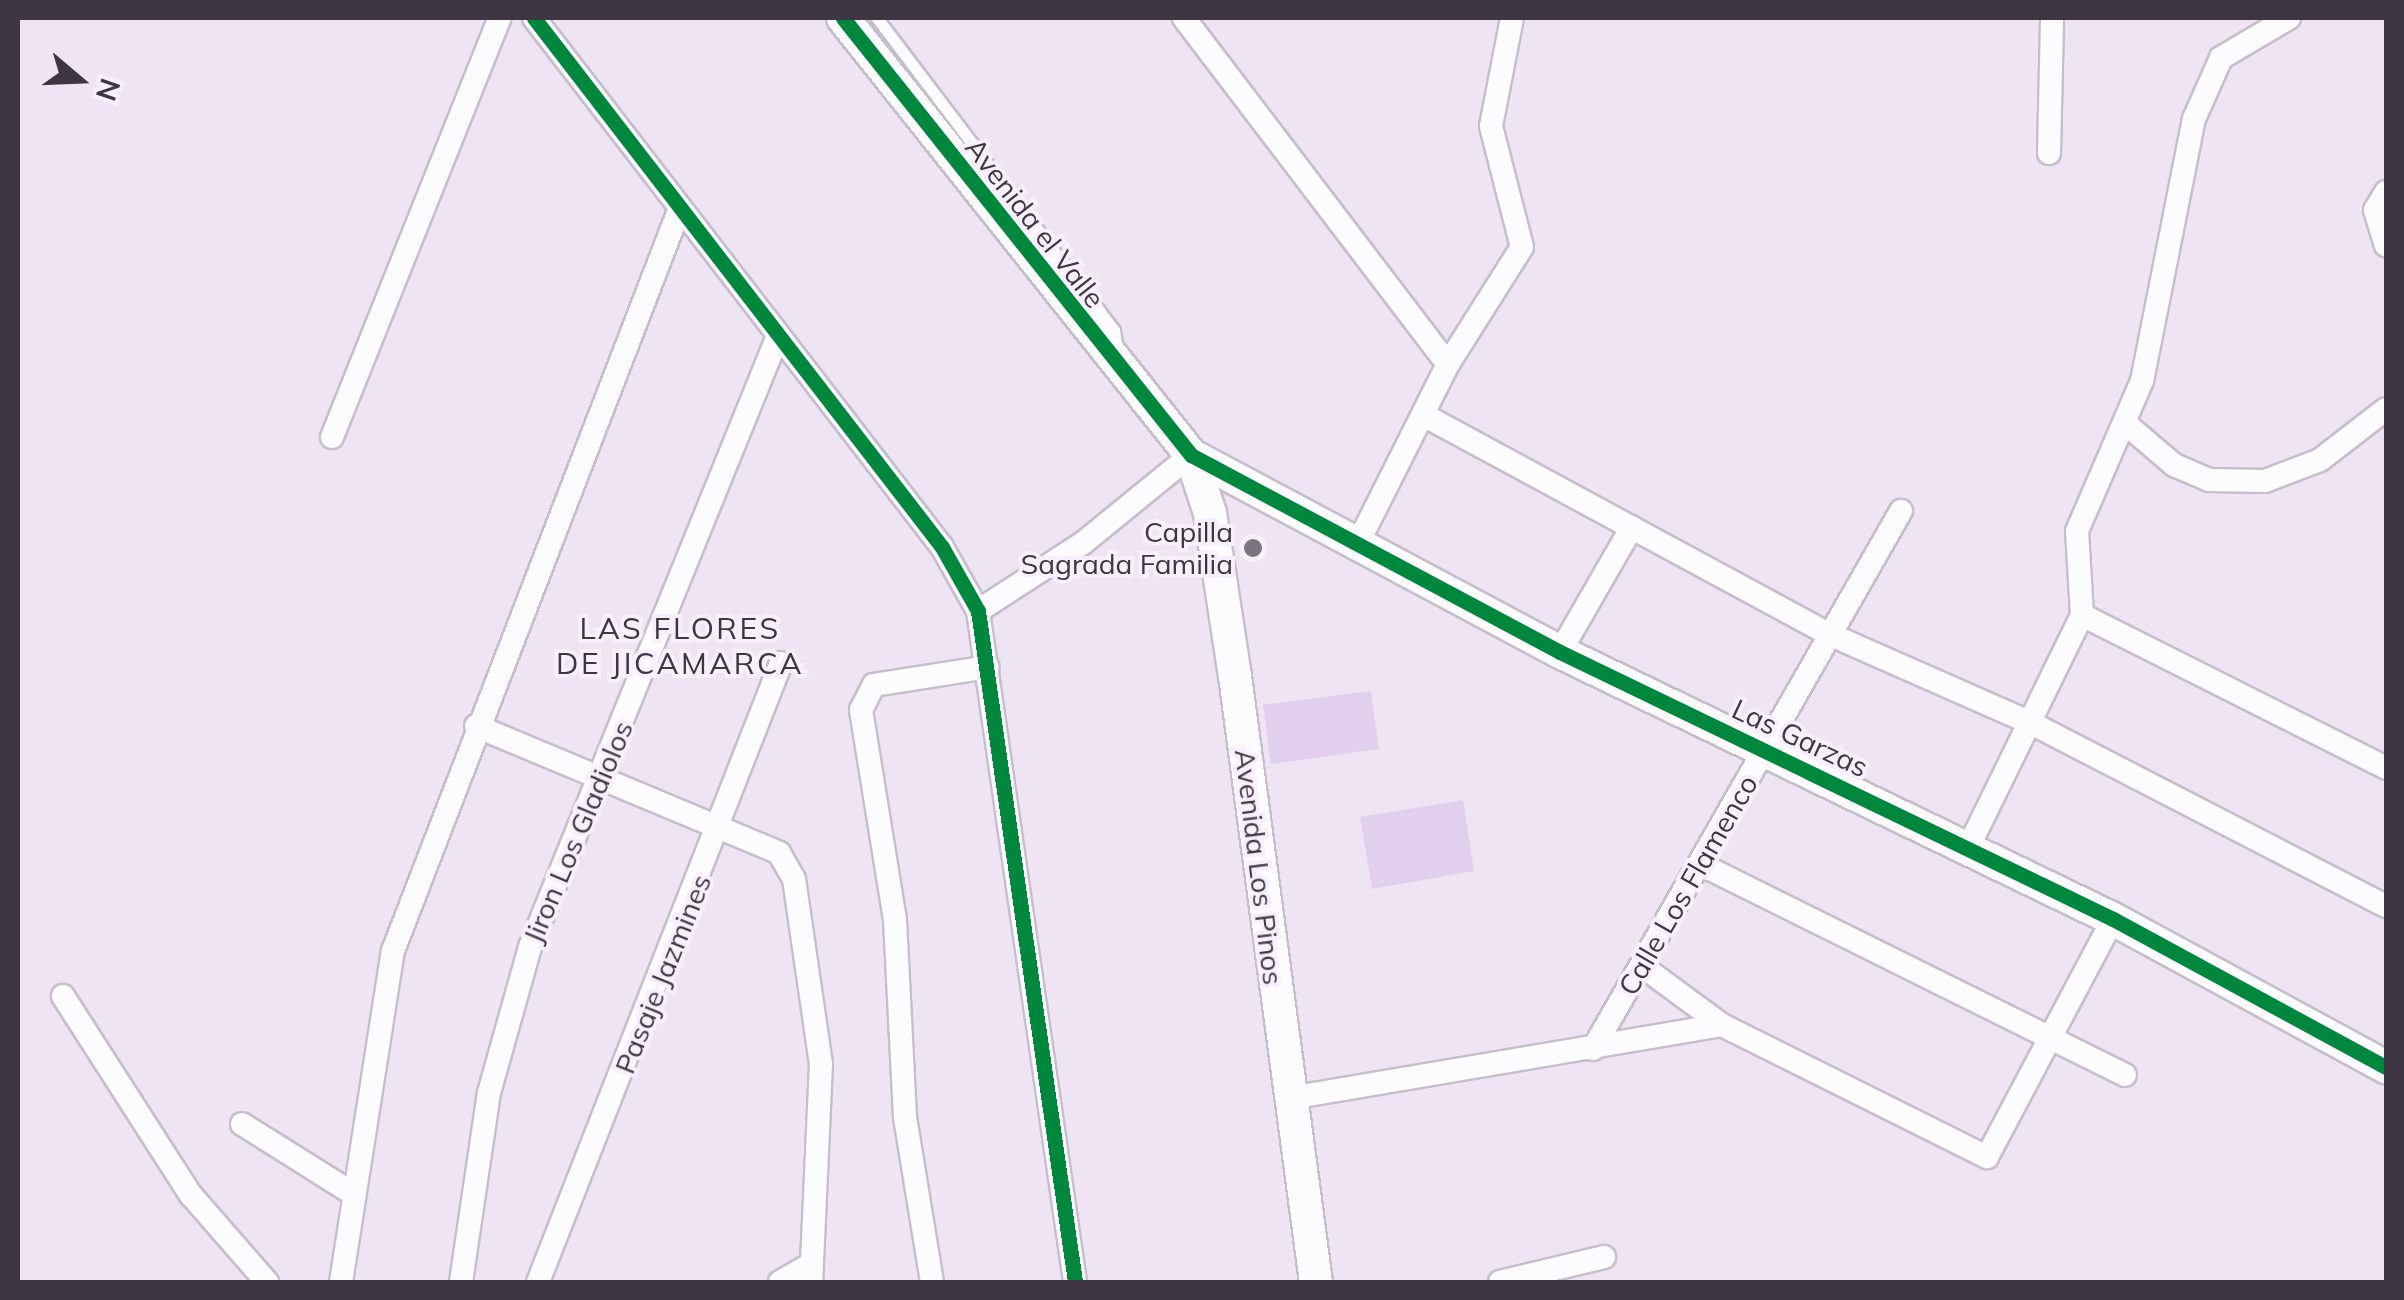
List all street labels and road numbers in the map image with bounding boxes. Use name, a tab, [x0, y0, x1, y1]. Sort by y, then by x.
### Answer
street label: Avenida el Valle	[958, 131, 1112, 315]
street label: Las Garzas	[1727, 692, 1873, 784]
street label: Jiron Los Gladiolos	[516, 716, 640, 948]
street label: Avenida Los Pinos	[1228, 747, 1290, 987]
street label: Calle Los Flamenco	[1611, 769, 1765, 1001]
street label: Pasaje Jazmines	[608, 870, 718, 1078]

